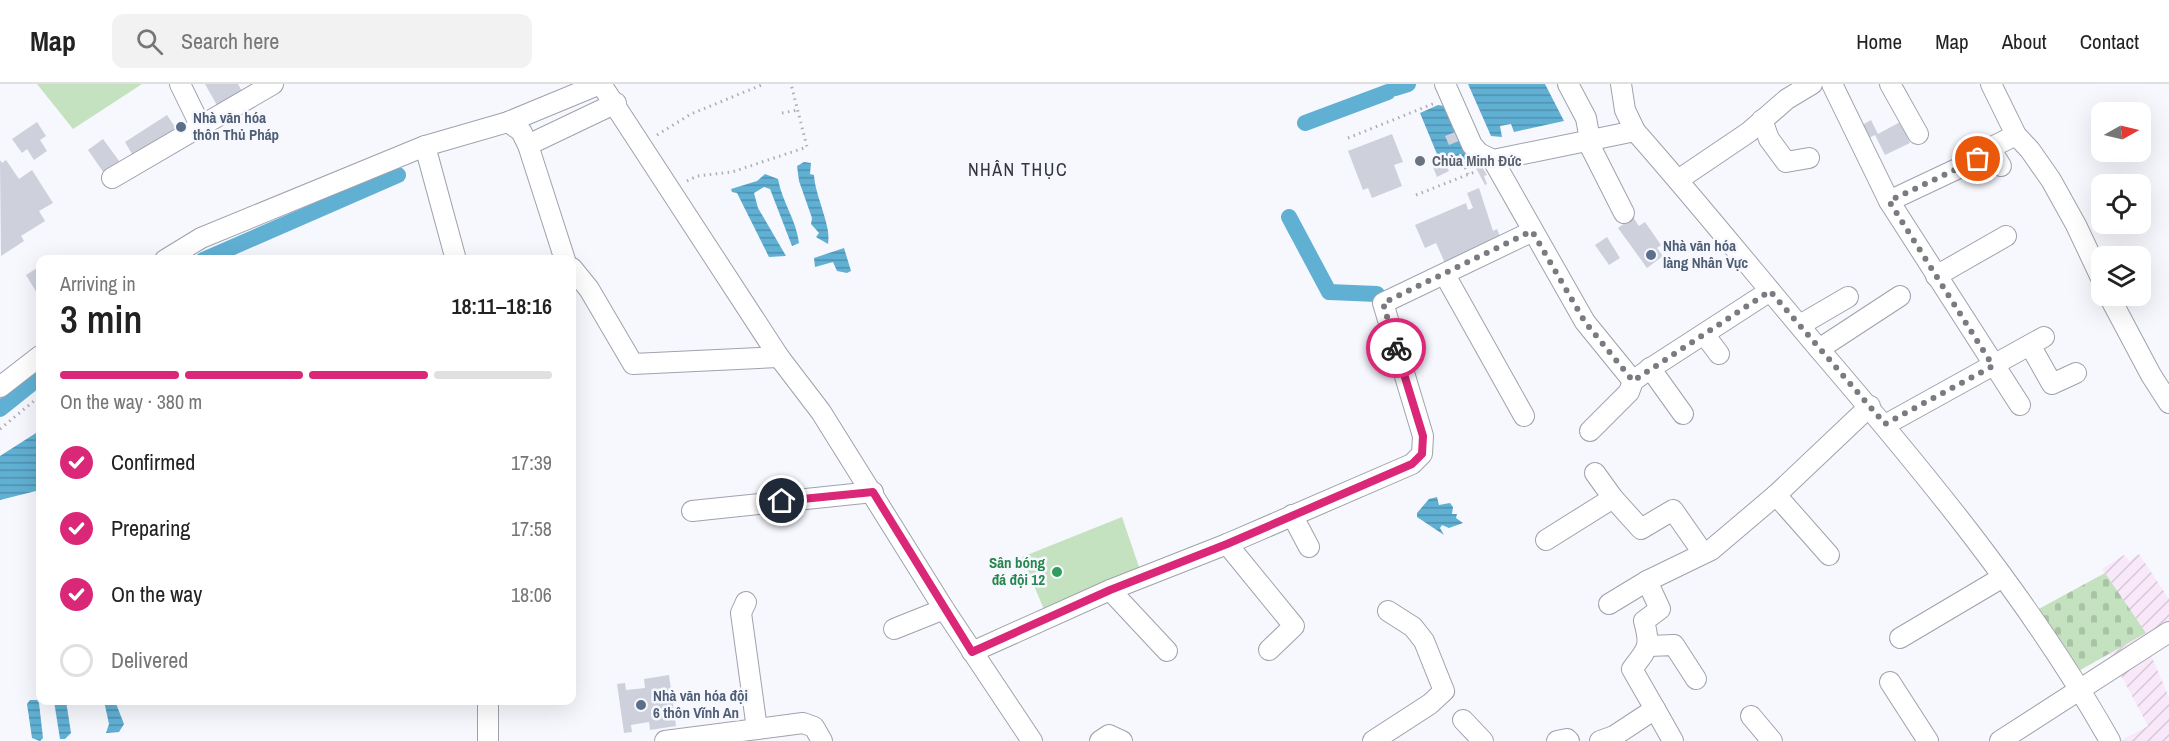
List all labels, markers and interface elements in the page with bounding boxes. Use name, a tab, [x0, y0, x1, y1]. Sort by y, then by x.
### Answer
search box	[112, 14, 532, 68]
text: Map	[30, 22, 76, 60]
icon: search	[133, 25, 166, 58]
text: Search here	[181, 26, 279, 56]
text: Home	[1856, 27, 1902, 56]
text: Map	[1935, 27, 1969, 56]
text: About	[2002, 27, 2047, 56]
text: Contact	[2080, 27, 2139, 56]
north arrow	[2091, 102, 2151, 162]
map controls	[2091, 102, 2151, 306]
place label: Nhà văn hóa thôn Thủ Pháp	[193, 107, 279, 145]
marker: Nhà văn hóa thôn Thủ Pháp	[174, 120, 188, 134]
pin	[1952, 133, 2003, 184]
icon: bag	[1961, 142, 1994, 175]
place label: Chùa Minh Đức	[1432, 150, 1522, 171]
marker: Chùa Minh Đức	[1413, 154, 1427, 168]
district label: NHÂN THỤC	[968, 157, 1068, 182]
button: locate	[2091, 174, 2151, 234]
place label: Nhà văn hóa làng Nhân Vực	[1663, 235, 1748, 273]
button: layers	[2091, 246, 2151, 306]
marker: Nhà văn hóa làng Nhân Vực	[1644, 248, 1658, 262]
text: Arriving in	[60, 270, 136, 297]
text: 18:11–18:16	[451, 291, 552, 321]
text: 3 min	[60, 293, 142, 345]
courier	[1366, 318, 1426, 378]
icon: bike	[1380, 332, 1413, 365]
text: On the way · 380 m	[60, 388, 202, 415]
icon: check	[60, 446, 93, 479]
text: Confirmed	[111, 447, 195, 477]
text: 17:39	[511, 449, 552, 476]
pin	[756, 475, 807, 526]
icon: home	[765, 484, 798, 517]
icon: check	[60, 512, 93, 545]
text: Preparing	[111, 513, 190, 543]
text: 17:58	[511, 515, 552, 542]
place label: Sân bóng đá đội 12	[989, 552, 1045, 590]
marker: Sân bóng đá đội 12	[1050, 565, 1064, 579]
icon: check	[60, 578, 93, 611]
text: On the way	[111, 579, 202, 609]
text: 18:06	[511, 581, 552, 608]
text: Delivered	[111, 645, 188, 675]
place label: Nhà văn hóa đội 6 thôn Vĩnh An	[653, 685, 748, 723]
marker: Nhà văn hóa đội 6 thôn Vĩnh An	[634, 698, 648, 712]

